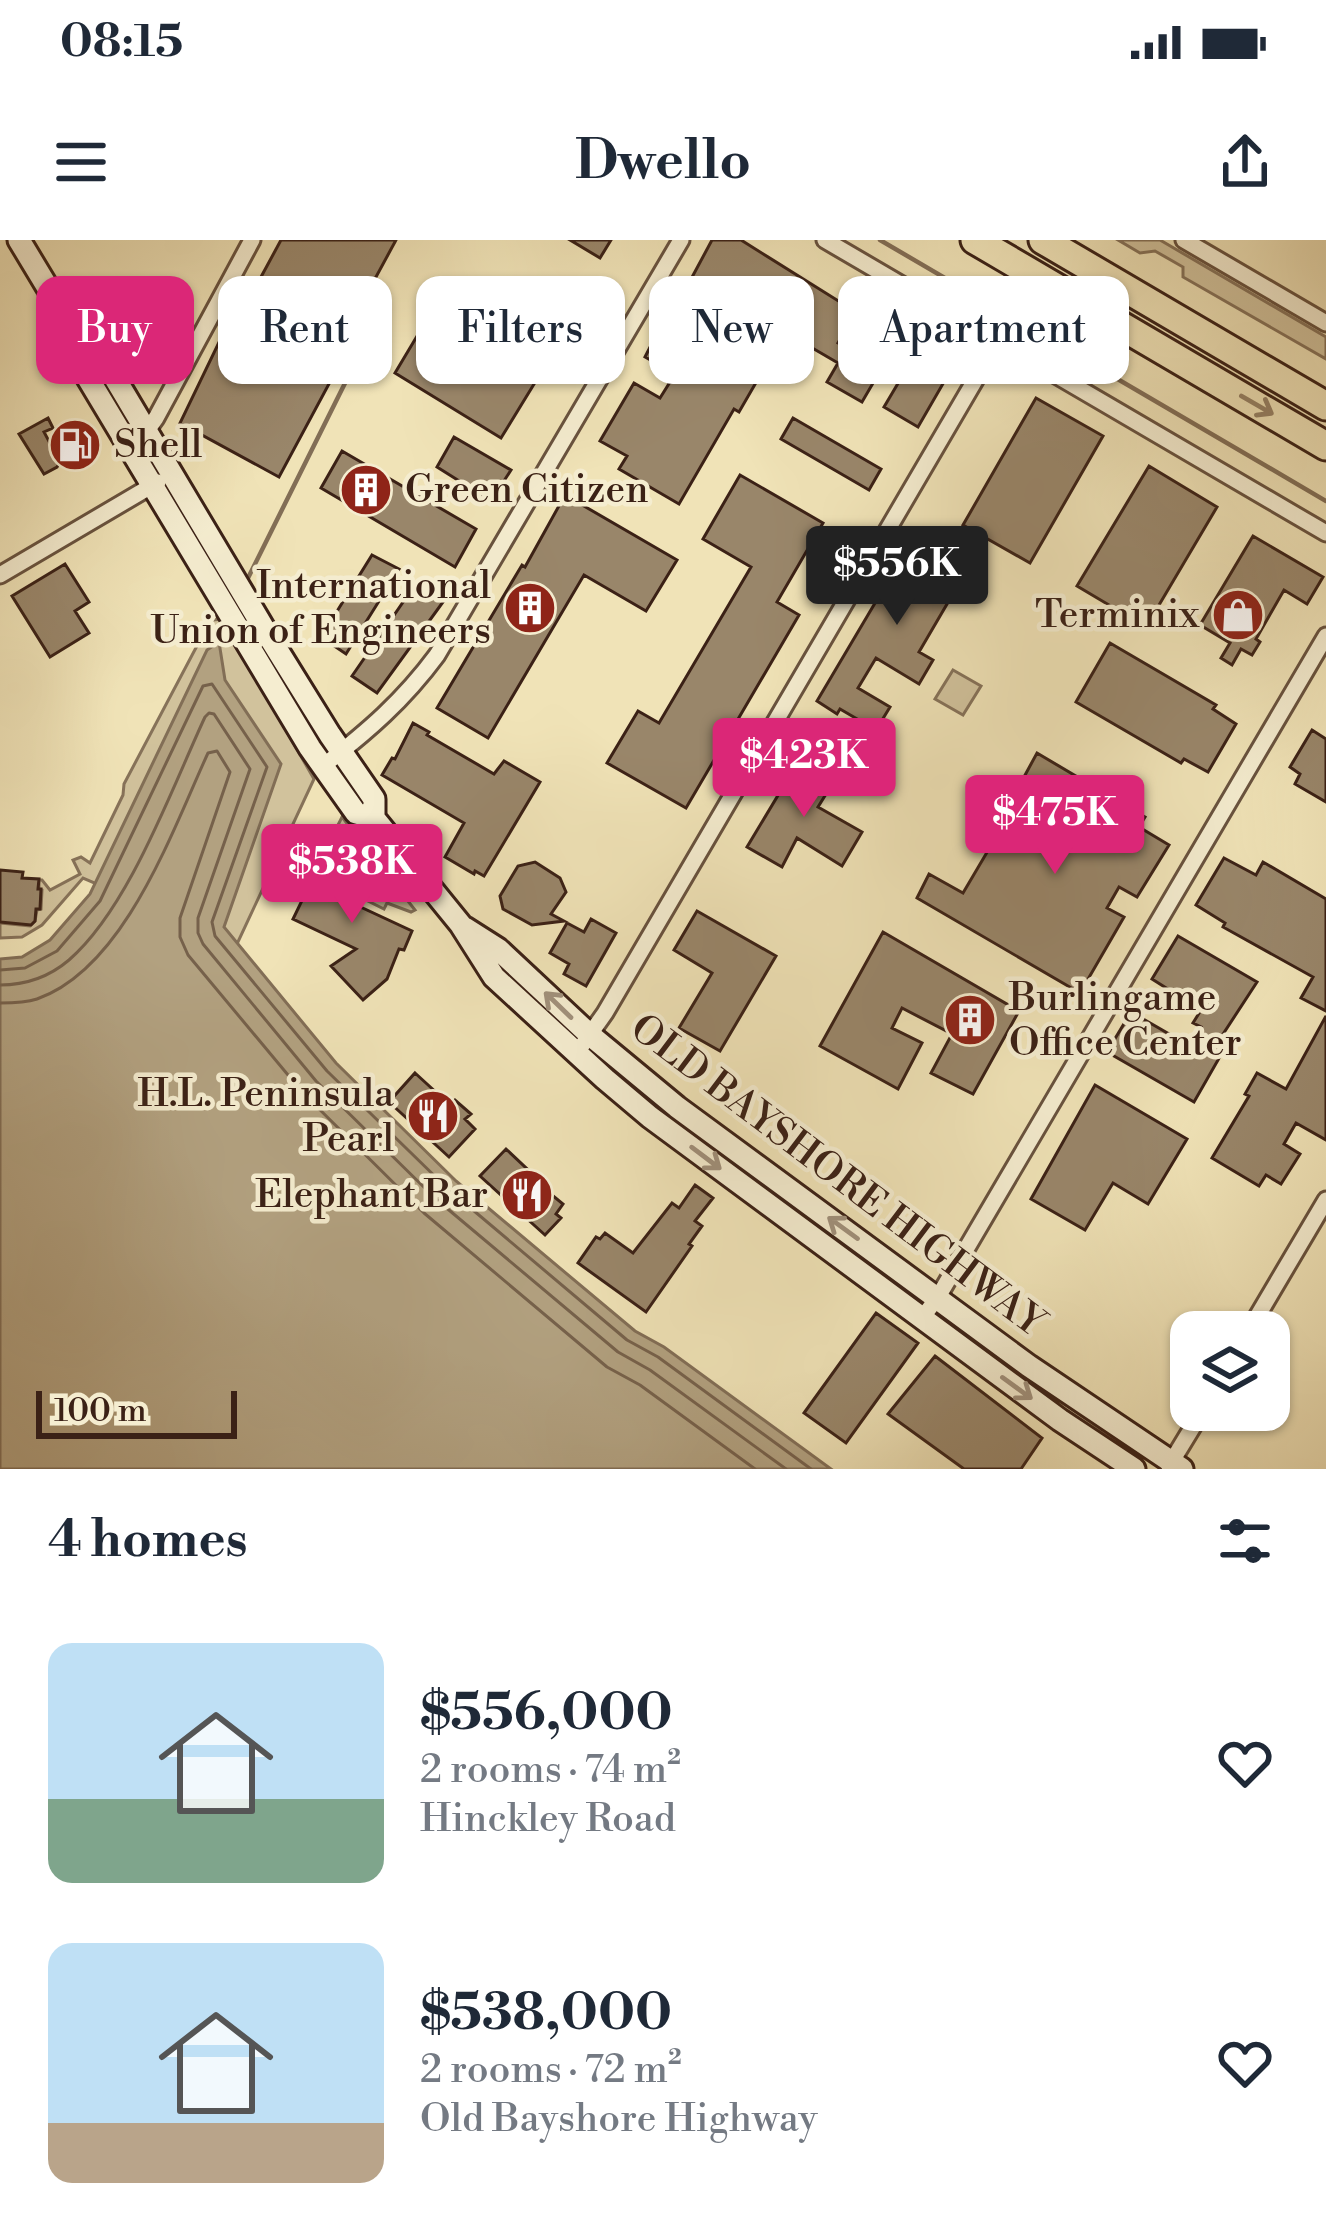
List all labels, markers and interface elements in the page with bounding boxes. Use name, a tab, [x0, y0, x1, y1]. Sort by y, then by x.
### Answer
text: 08:15	[60, 14, 183, 71]
text: Dwello	[575, 128, 751, 196]
icon: menu	[48, 129, 114, 195]
icon: share	[1212, 129, 1278, 195]
chip: Buy	[36, 276, 194, 384]
chip: Rent	[218, 276, 392, 384]
chip: Filters	[416, 276, 625, 384]
chip: New	[649, 276, 814, 384]
chip: Apartment	[838, 276, 1129, 384]
one-way arrow	[1239, 394, 1274, 418]
fuel station icon: Shell	[47, 417, 103, 473]
place label: Shell	[114, 421, 202, 470]
building icon: Green Citizen	[338, 462, 394, 518]
place label: Green Citizen	[405, 466, 648, 515]
pin: $556K	[813, 526, 981, 628]
text: $556K	[833, 540, 961, 589]
place label: International Union of Engineers	[151, 562, 491, 656]
building icon: International Union of Engineers	[502, 580, 558, 636]
shop icon: Terminix	[1210, 587, 1266, 643]
place label: Terminix	[1035, 591, 1200, 640]
pin: $423K	[720, 718, 888, 820]
text: $423K	[740, 732, 868, 781]
pin: $475K	[971, 775, 1139, 877]
text: $475K	[992, 789, 1118, 838]
pin: $538K	[268, 824, 436, 926]
text: $538K	[288, 838, 416, 887]
place label: Burlingame Office Center	[1008, 974, 1242, 1068]
one-way arrow	[543, 992, 573, 1020]
building icon: Burlingame Office Center	[942, 992, 998, 1048]
street label: OLD BAYSHORE HIGHWAY	[620, 1004, 1056, 1349]
place label: H.L. Peninsula Pearl	[137, 1070, 394, 1164]
restaurant icon: H.L. Peninsula Pearl	[405, 1088, 461, 1144]
one-way arrow	[689, 1145, 722, 1171]
restaurant icon: Elephant Bar	[499, 1167, 555, 1223]
place label: Elephant Bar	[255, 1171, 488, 1220]
one-way arrow	[827, 1216, 860, 1241]
map controls	[1170, 1311, 1290, 1431]
button: layers	[1170, 1311, 1290, 1431]
one-way arrow	[1000, 1374, 1032, 1400]
scale bar	[36, 1385, 237, 1438]
text: 100 m	[54, 1391, 147, 1432]
icon: filters	[1212, 1508, 1278, 1574]
text: 4 homes	[48, 1509, 248, 1573]
text: $556,000	[420, 1682, 673, 1746]
icon: home	[144, 1691, 288, 1835]
icon: heart	[1212, 1730, 1278, 1796]
text: 2 rooms · 74 m²	[420, 1746, 681, 1795]
text: Hinckley Road	[420, 1795, 676, 1844]
text: $538,000	[420, 1982, 672, 2046]
icon: home	[144, 1991, 288, 2135]
icon: heart	[1212, 2030, 1278, 2096]
text: 2 rooms · 72 m²	[420, 2046, 682, 2095]
text: Old Bayshore Highway	[420, 2095, 817, 2144]

